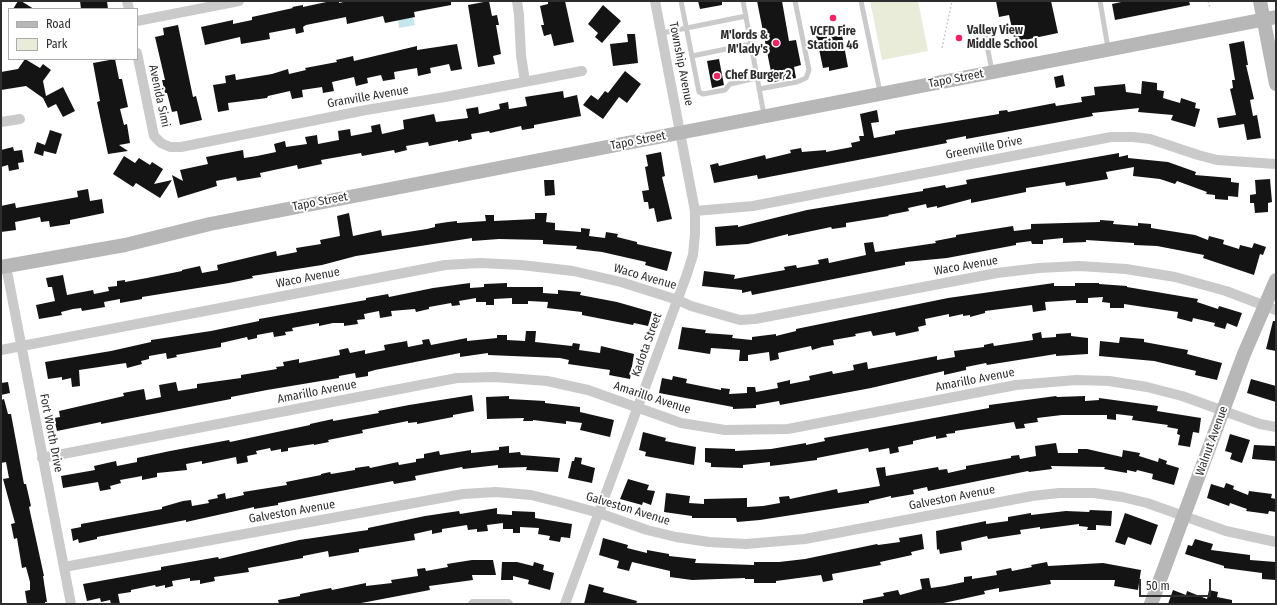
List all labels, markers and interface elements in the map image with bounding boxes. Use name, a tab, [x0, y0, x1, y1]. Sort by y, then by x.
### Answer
legend	[8, 8, 138, 60]
marker: VCFD Fire Station 46	[828, 13, 838, 23]
text: Road	[46, 17, 71, 31]
street label: Township Avenue	[666, 21, 696, 107]
place label: Valley View Middle School	[967, 24, 1037, 52]
place label: VCFD Fire Station 46	[807, 25, 859, 53]
place label: M'lords & M'lady's	[720, 29, 768, 57]
marker: Valley View Middle School	[954, 33, 964, 43]
text: Park	[46, 37, 67, 51]
marker: M'lords & M'lady's	[771, 38, 781, 48]
street label: Avenida Simi	[145, 64, 173, 128]
street label: Tapo Street	[927, 67, 985, 91]
place label: Chef Burger 2	[725, 69, 791, 83]
marker: Chef Burger 2	[712, 71, 722, 81]
street label: Granville Avenue	[326, 83, 410, 111]
street label: Tapo Street	[609, 129, 667, 153]
street label: Greenville Drive	[945, 134, 1023, 162]
street label: Tapo Street	[291, 190, 349, 214]
street label: Waco Avenue	[933, 253, 999, 279]
street label: Waco Avenue	[612, 261, 678, 293]
street label: Waco Avenue	[275, 265, 341, 291]
street label: Kadota Street	[629, 311, 665, 379]
street label: Amarillo Avenue	[934, 365, 1016, 395]
street label: Amarillo Avenue	[276, 377, 358, 407]
street label: Amarillo Avenue	[612, 379, 692, 417]
street label: Fort Worth Drive	[36, 392, 66, 474]
street label: Walnut Avenue	[1193, 404, 1231, 478]
street label: Galveston Avenue	[908, 483, 996, 513]
street label: Galveston Avenue	[584, 489, 672, 529]
street label: Galveston Avenue	[248, 497, 336, 527]
scale bar	[1141, 571, 1213, 597]
text: 50 m	[1146, 579, 1170, 593]

